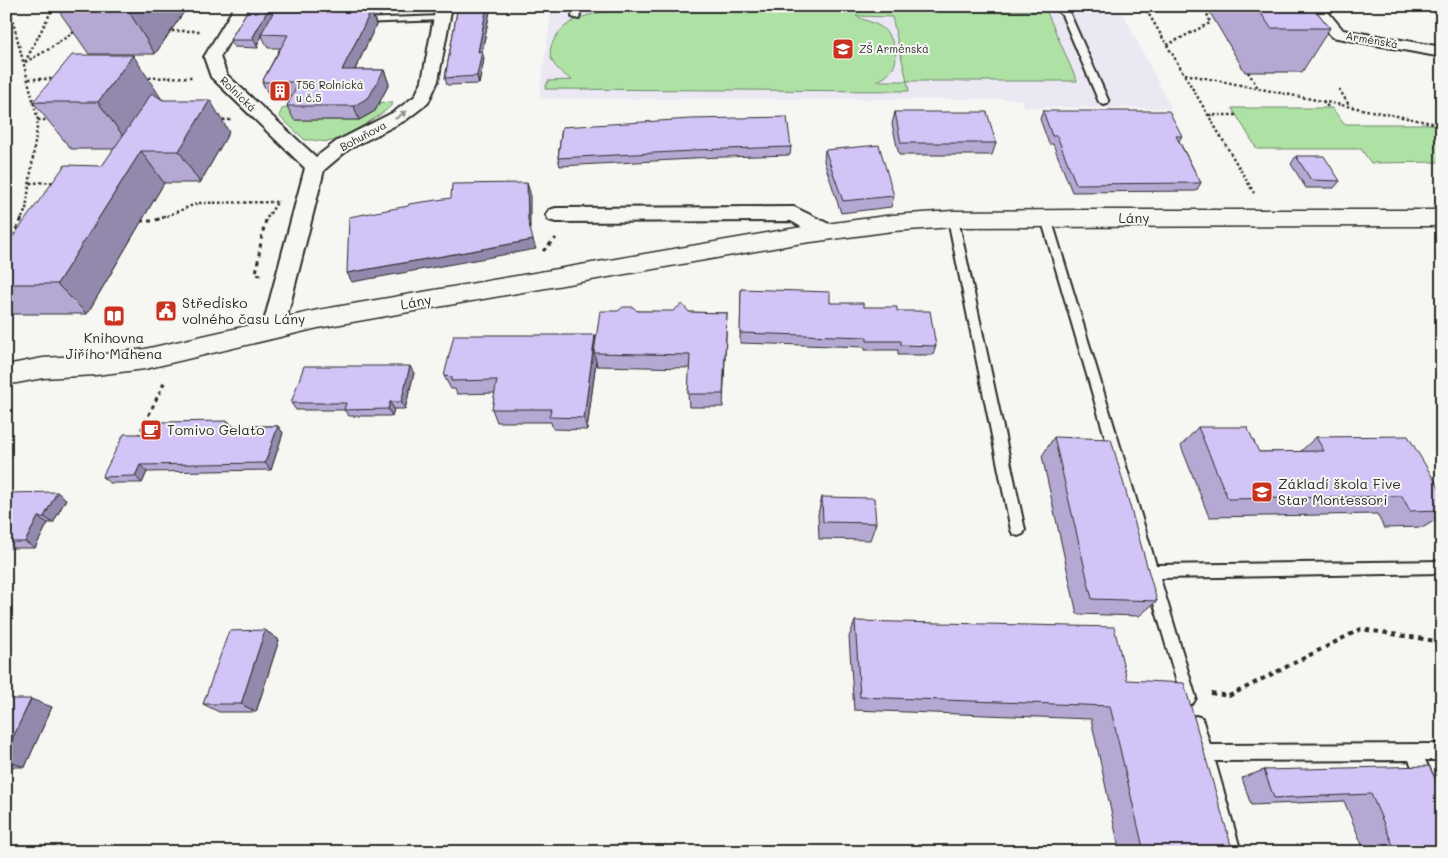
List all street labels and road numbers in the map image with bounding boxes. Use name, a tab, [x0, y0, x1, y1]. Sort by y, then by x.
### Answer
street label: Arménská	[1345, 28, 1400, 52]
street label: Rolnická	[217, 73, 260, 115]
street label: Bohuňova	[337, 117, 389, 154]
street label: Lány	[1118, 208, 1150, 227]
street label: Lány	[399, 289, 433, 314]

